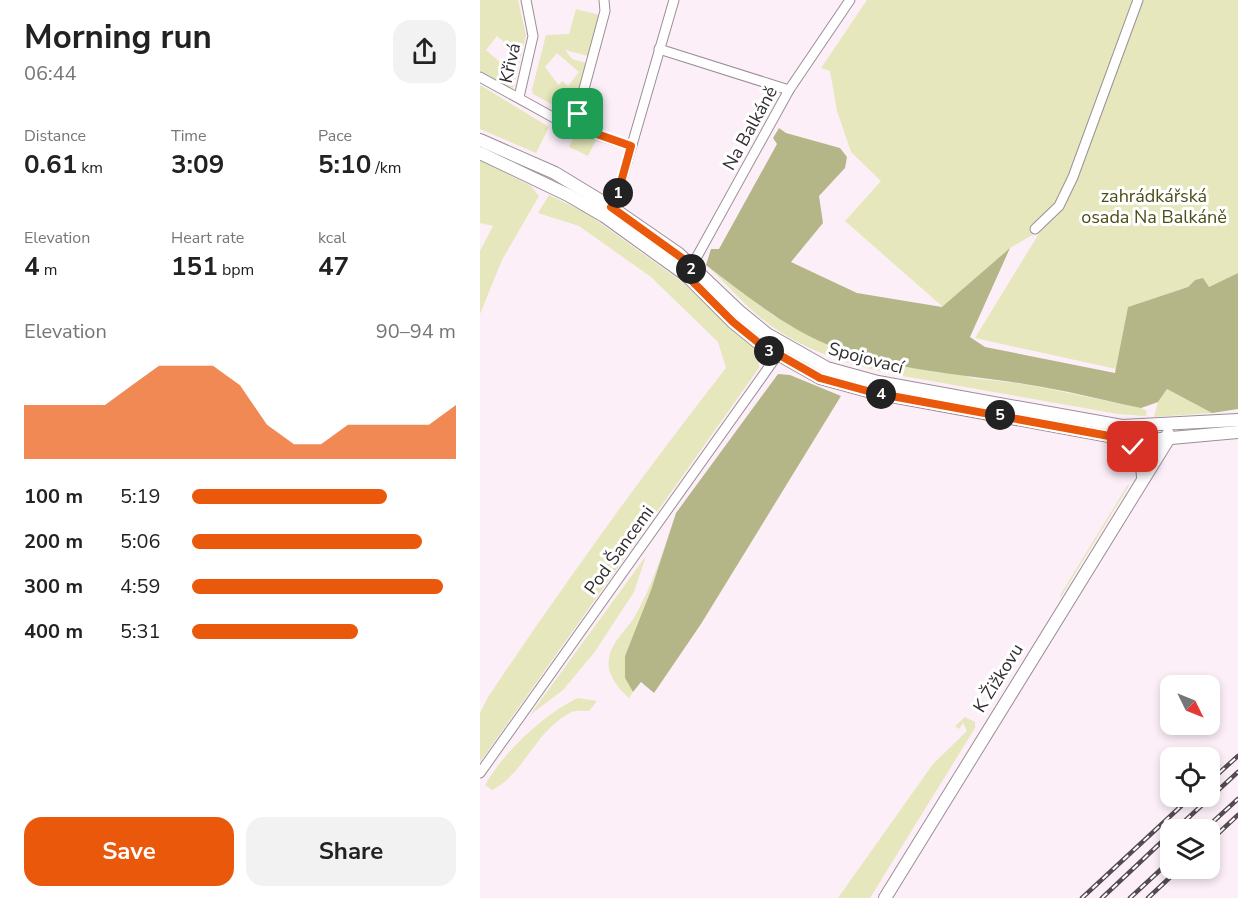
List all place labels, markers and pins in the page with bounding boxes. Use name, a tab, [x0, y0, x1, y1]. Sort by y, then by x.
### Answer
pin	[552, 88, 603, 139]
pin: 1	[603, 178, 633, 208]
pin: 2	[676, 254, 706, 284]
pin: 3	[754, 336, 784, 366]
pin: 4	[866, 379, 896, 409]
pin: 5	[985, 400, 1015, 430]
pin	[1107, 421, 1158, 472]

